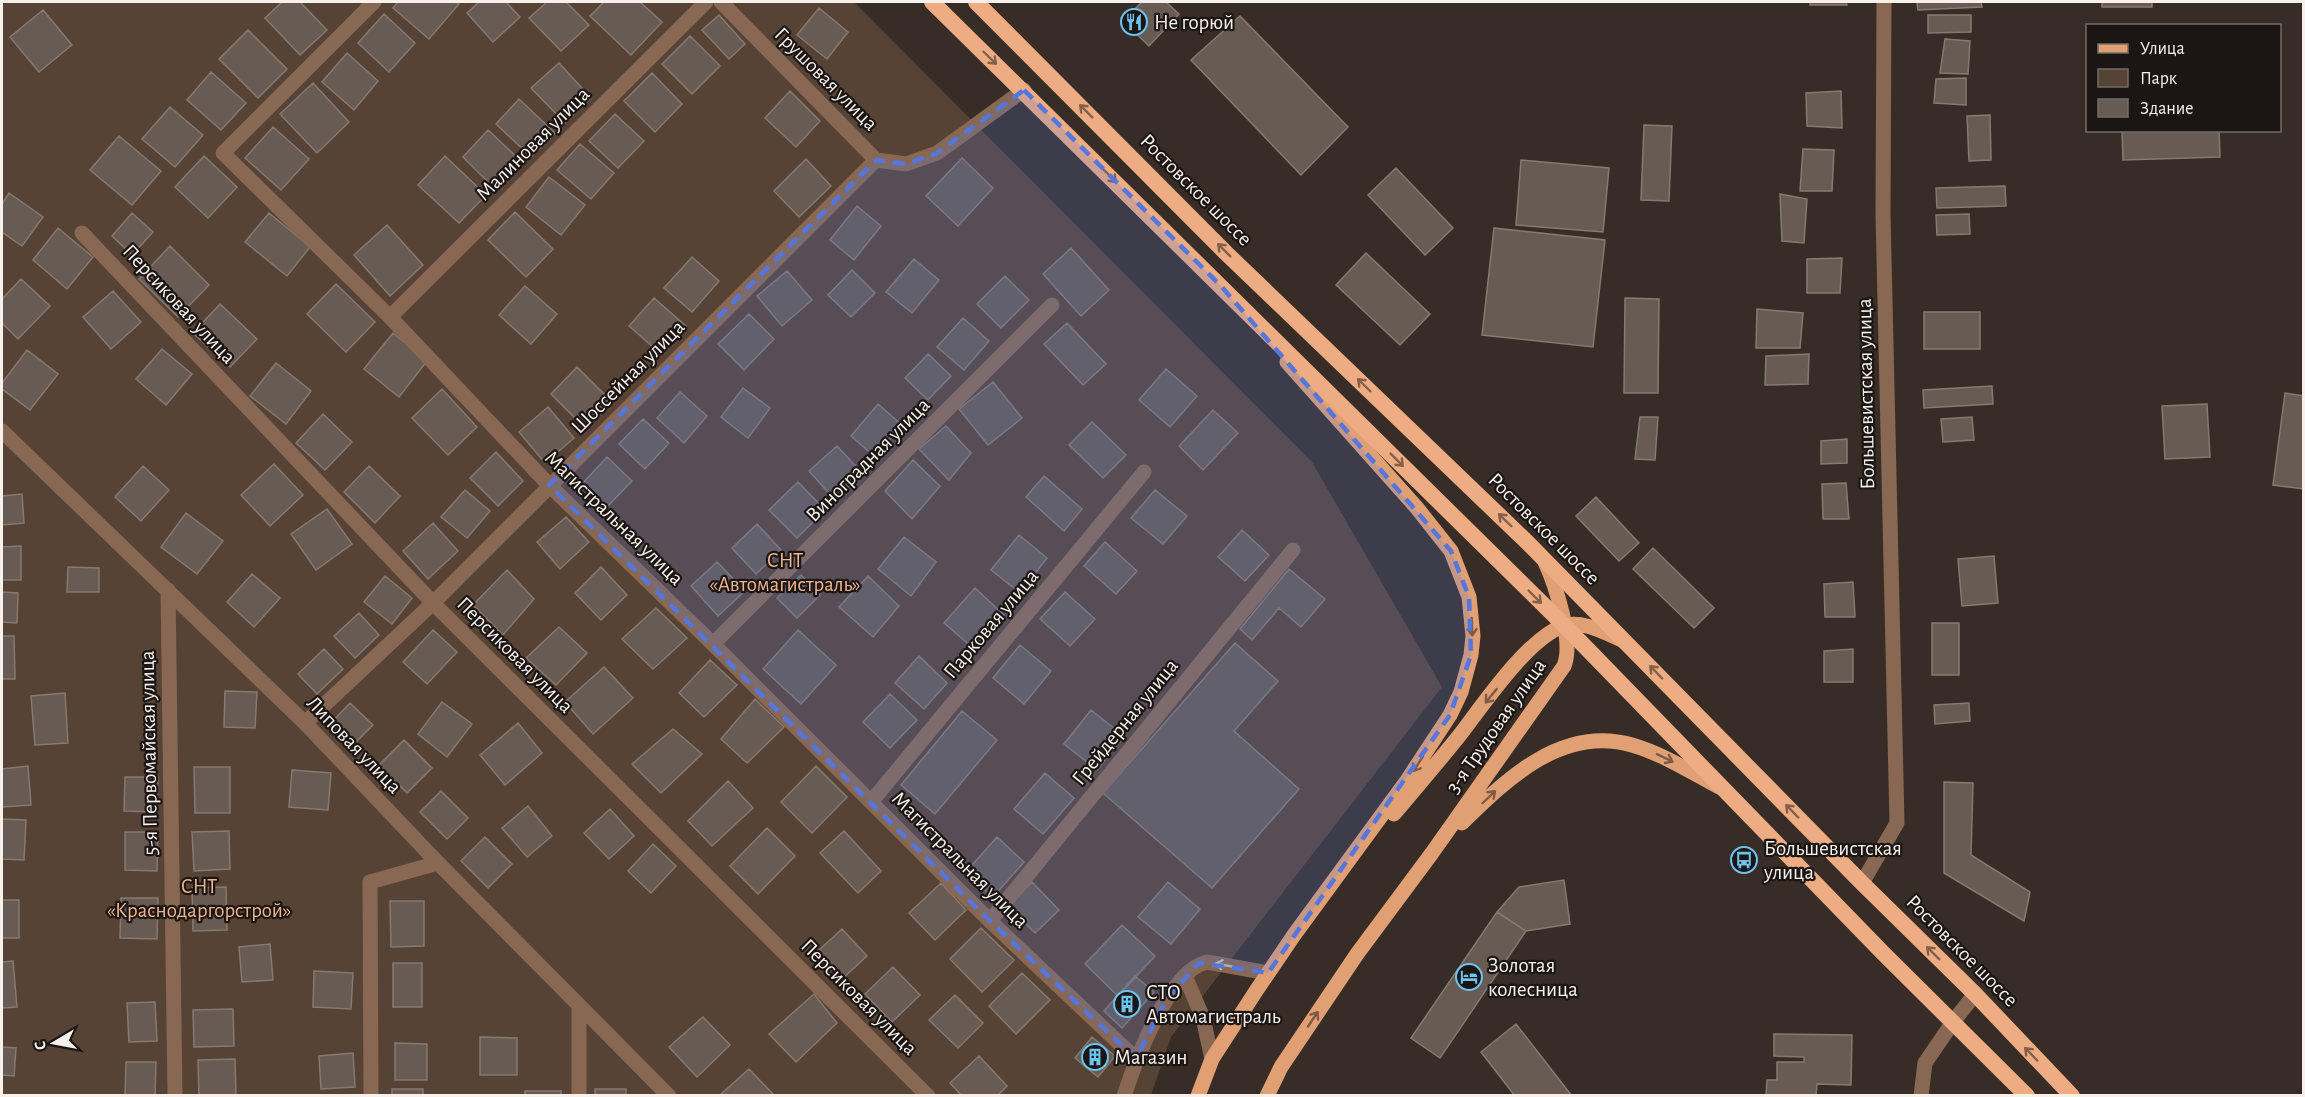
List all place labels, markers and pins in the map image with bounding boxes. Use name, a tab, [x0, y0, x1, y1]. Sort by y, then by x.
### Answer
restaurant icon: Не горюй	[1119, 7, 1149, 37]
place label: Не горюй	[1154, 12, 1234, 33]
place label: Большевистская улица	[1763, 838, 1902, 883]
bus stop icon: Большевистская улица	[1729, 845, 1759, 875]
place label: Золотая колесница	[1488, 955, 1578, 1000]
hotel icon: Золотая колесница	[1454, 962, 1484, 992]
place label: СТО Автомагистраль	[1146, 982, 1281, 1027]
building icon: СТО Автомагистраль	[1112, 989, 1142, 1019]
building icon: Магазин	[1080, 1042, 1110, 1072]
place label: Магазин	[1114, 1047, 1188, 1068]

